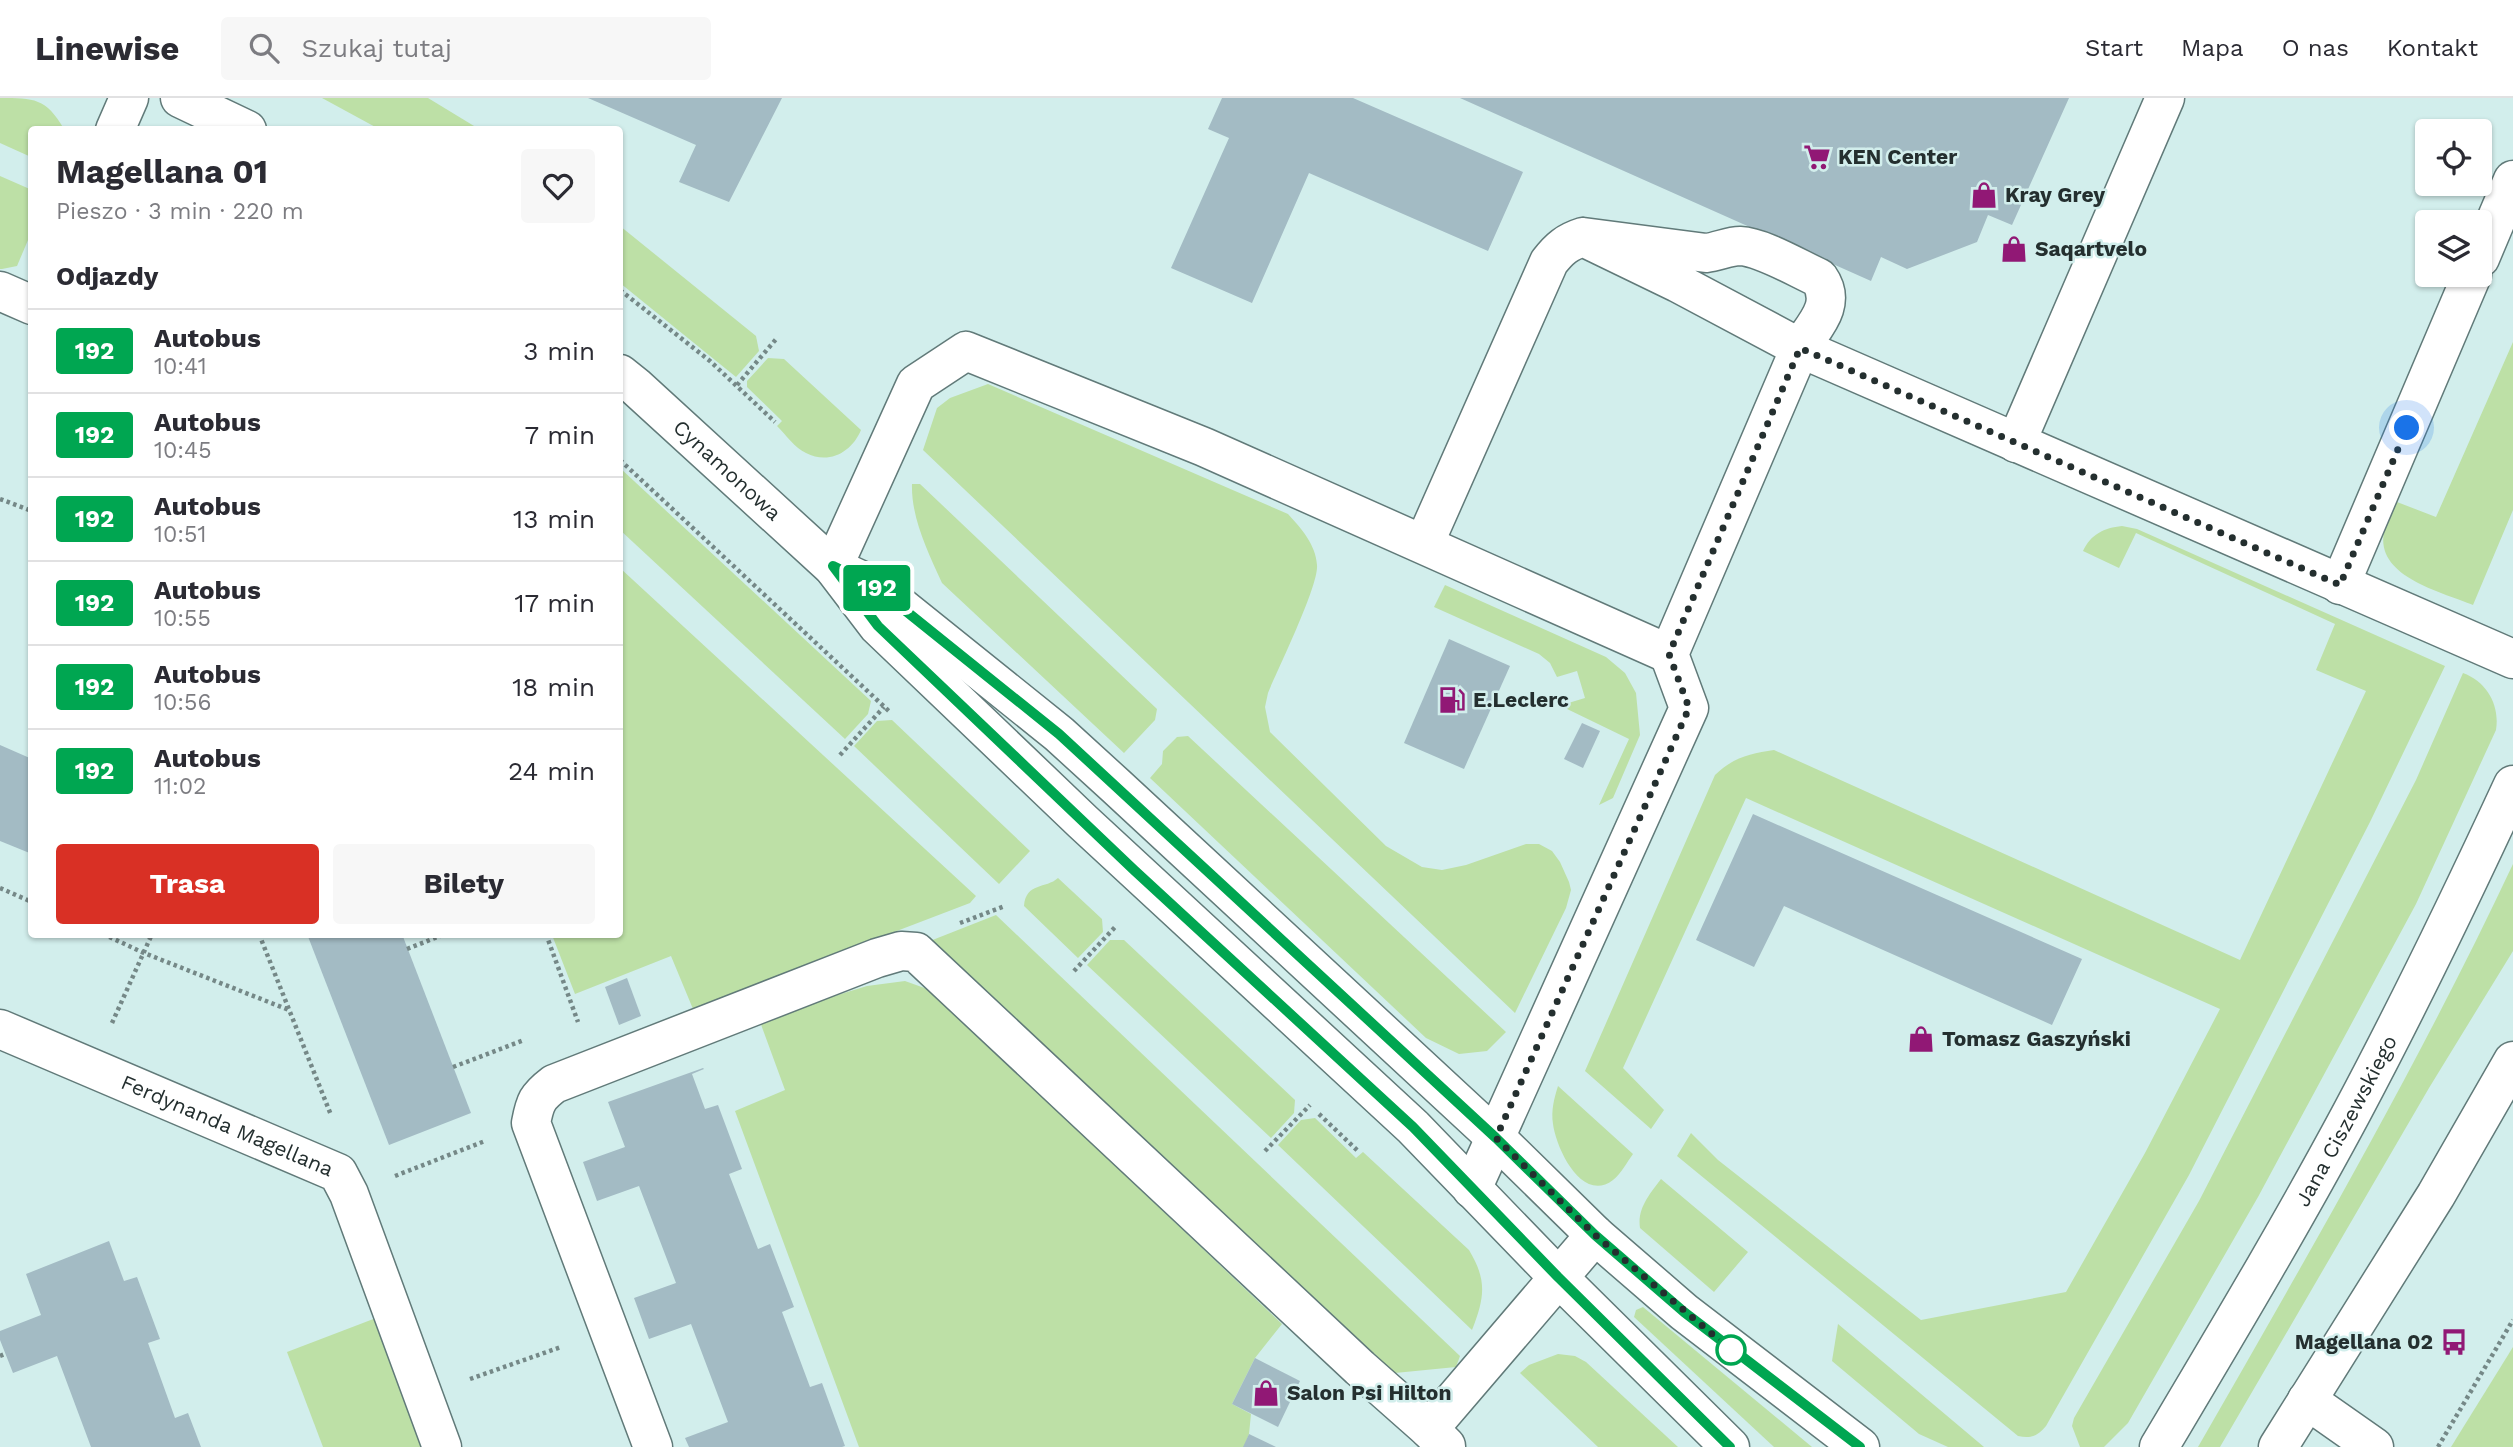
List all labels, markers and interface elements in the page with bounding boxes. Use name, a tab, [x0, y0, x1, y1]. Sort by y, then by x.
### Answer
search box	[221, 17, 711, 80]
text: Linewise	[35, 29, 179, 68]
icon: search	[245, 29, 283, 67]
text: Szukaj tutaj	[301, 33, 452, 63]
text: Start	[2085, 34, 2143, 62]
text: Mapa	[2181, 34, 2244, 62]
text: O nas	[2282, 34, 2349, 62]
text: Kontakt	[2387, 34, 2478, 62]
map controls	[2415, 119, 2492, 287]
button: locate	[2415, 119, 2492, 196]
supermarket icon: KEN Center	[1802, 142, 1832, 172]
place label: KEN Center	[1838, 144, 1957, 169]
button: heart	[521, 149, 595, 223]
text: Magellana 01	[56, 152, 268, 191]
shop icon: Kray Grey	[1969, 180, 1999, 210]
place label: Kray Grey	[2005, 182, 2105, 207]
text: Pieszo · 3 min · 220 m	[56, 198, 304, 225]
button: layers	[2415, 210, 2492, 287]
shop icon: Saqartvelo	[1999, 234, 2029, 264]
place label: Saqartvelo	[2035, 236, 2147, 261]
text: Odjazdy	[56, 261, 158, 291]
text: Autobus	[154, 323, 261, 353]
text: 3 min	[523, 336, 595, 366]
text: 192	[75, 337, 114, 365]
text: 10:41	[154, 353, 207, 380]
text: Autobus	[154, 407, 261, 437]
your location	[2389, 410, 2424, 445]
street label: Cynamonowa	[668, 414, 787, 525]
text: 7 min	[525, 420, 595, 450]
text: 192	[75, 421, 114, 449]
text: 10:45	[154, 437, 212, 464]
text: Autobus	[154, 491, 261, 521]
text: 13 min	[513, 504, 595, 534]
text: 192	[75, 505, 114, 533]
text: 10:51	[154, 521, 206, 548]
line badge: 192	[837, 565, 917, 611]
text: 192	[857, 574, 897, 602]
text: Autobus	[154, 575, 261, 605]
text: 17 min	[514, 588, 595, 618]
text: 192	[75, 589, 114, 617]
text: 10:55	[154, 605, 211, 632]
text: Autobus	[154, 659, 261, 689]
text: 18 min	[512, 672, 595, 702]
text: 192	[75, 673, 114, 701]
fuel station icon: E.Leclerc	[1437, 685, 1467, 715]
place label: E.Leclerc	[1473, 687, 1569, 712]
text: 10:56	[154, 689, 211, 716]
text: Autobus	[154, 743, 261, 773]
text: 24 min	[508, 756, 595, 786]
text: 192	[75, 757, 114, 785]
text: 11:02	[154, 773, 206, 800]
button: Trasa	[56, 844, 319, 924]
button: Bilety	[333, 844, 595, 924]
shop icon: Tomasz Gaszyński	[1906, 1024, 1936, 1054]
place label: Tomasz Gaszyński	[1942, 1026, 2131, 1051]
street label: Jana Ciszewskiego	[2290, 1031, 2402, 1211]
street label: Ferdynanda Magellana	[117, 1069, 337, 1182]
bus stop icon: Magellana 02	[2439, 1327, 2469, 1357]
place label: Magellana 02	[2295, 1329, 2433, 1354]
unlabelled marker	[1716, 1335, 1746, 1365]
shop icon: Salon Psi Hilton	[1251, 1378, 1281, 1408]
place label: Salon Psi Hilton	[1287, 1380, 1451, 1405]

